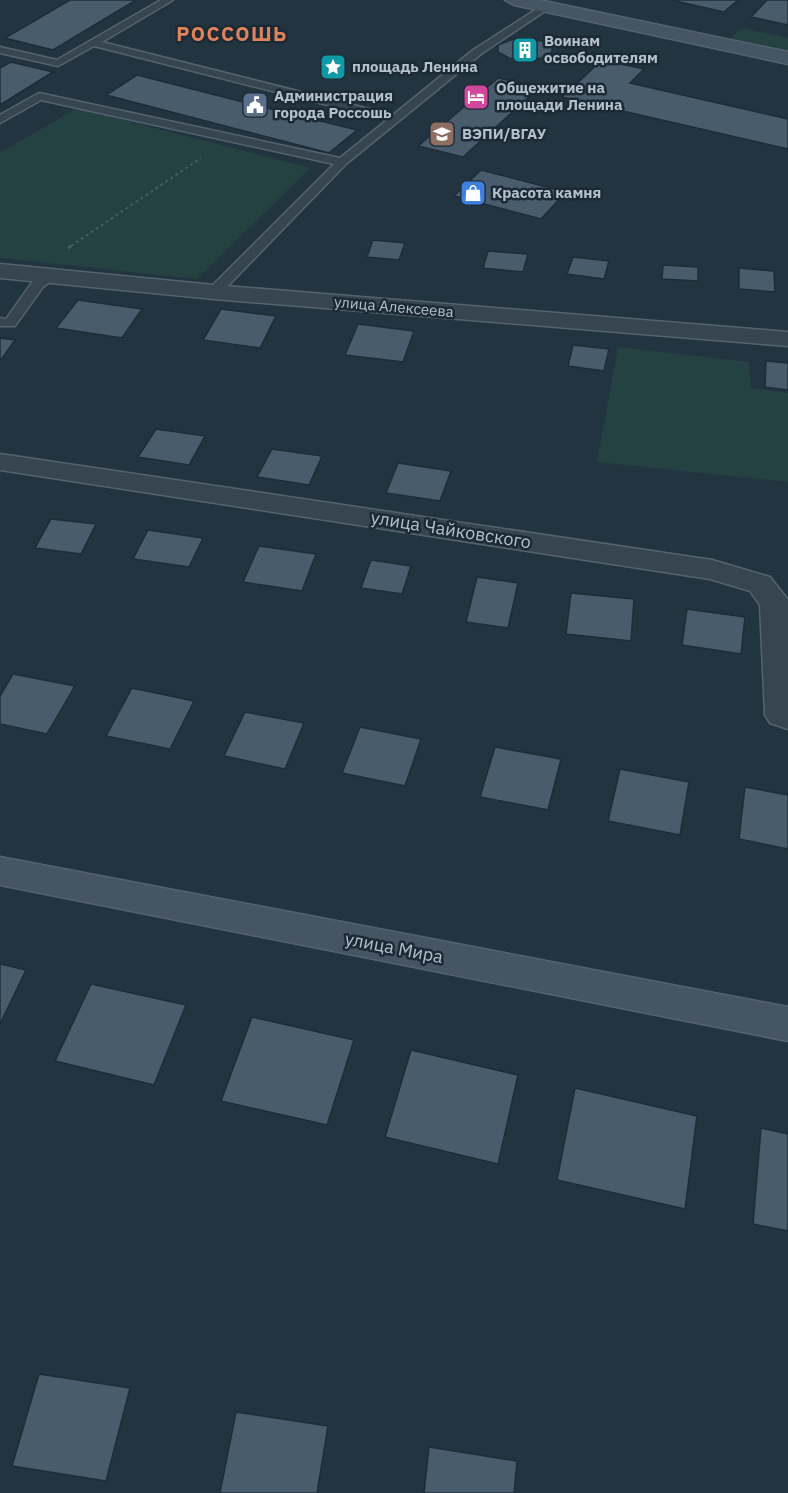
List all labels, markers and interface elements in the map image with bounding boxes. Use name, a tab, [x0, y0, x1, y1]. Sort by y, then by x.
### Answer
district label: РОССОШЬ	[176, 20, 288, 47]
place label: Воинам освободителям	[544, 31, 658, 67]
building icon: Воинам освободителям	[510, 35, 540, 65]
place icon: площадь Ленина	[318, 52, 348, 82]
place label: площадь Ленина	[352, 57, 478, 76]
place label: Общежитие на площади Ленина	[496, 78, 623, 114]
hotel icon: Общежитие на площади Ленина	[461, 82, 491, 112]
place label: Администрация города Россошь	[274, 86, 393, 122]
public building icon: Администрация города Россошь	[240, 90, 270, 120]
school or university icon: ВЭПИ/ВГАУ	[427, 119, 457, 149]
place label: ВЭПИ/ВГАУ	[462, 124, 547, 143]
shop icon: Красота камня	[458, 178, 488, 208]
place label: Красота камня	[492, 183, 601, 202]
street label: улица Алексеева	[334, 292, 455, 321]
street label: улица Чайковского	[369, 505, 533, 554]
street label: улица Мира	[343, 927, 445, 968]

